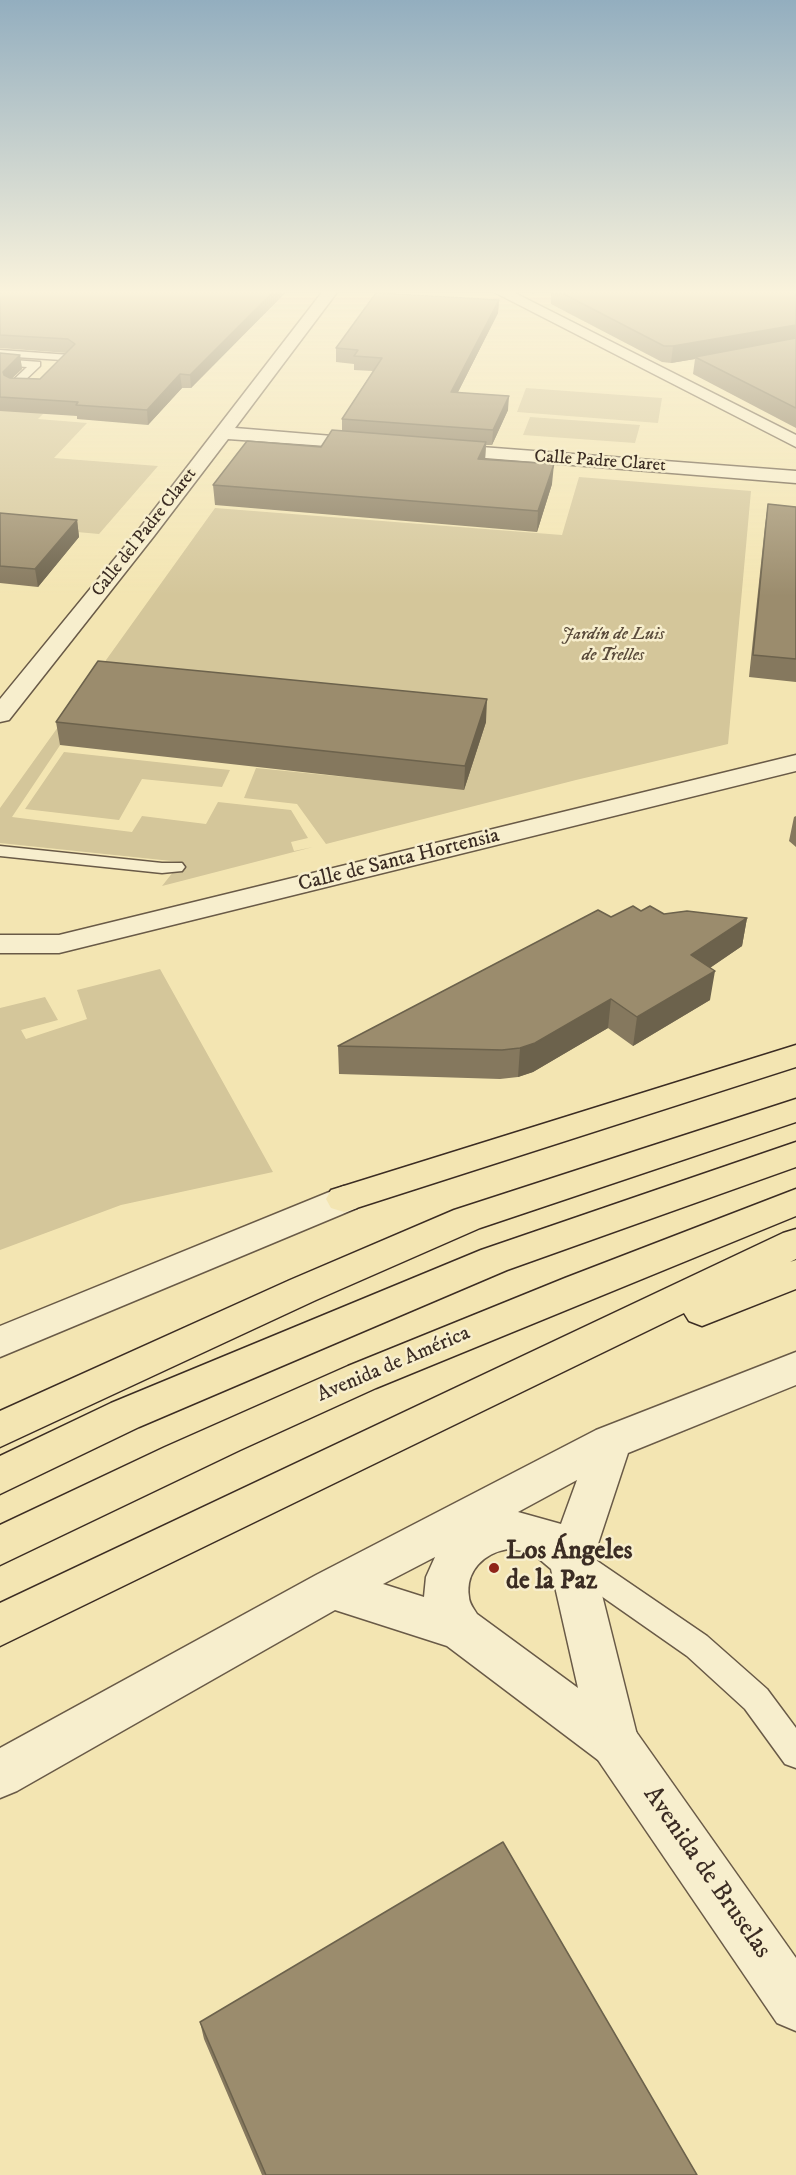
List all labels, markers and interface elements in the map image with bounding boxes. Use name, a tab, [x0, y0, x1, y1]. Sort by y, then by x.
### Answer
street label: Calle Padre Claret	[534, 447, 666, 477]
street label: Calle del Padre Claret	[88, 464, 202, 602]
park label: Jardín de Luis de Trelles	[562, 624, 664, 666]
street label: Calle de Santa Hortensia	[296, 824, 502, 898]
street label: Avenida de América	[314, 1321, 474, 1409]
place label: Los Ángeles de la Paz	[506, 1537, 632, 1598]
marker: Los Ángeles de la Paz	[487, 1561, 501, 1575]
street label: Avenida de Bruselas	[635, 1781, 777, 1965]

